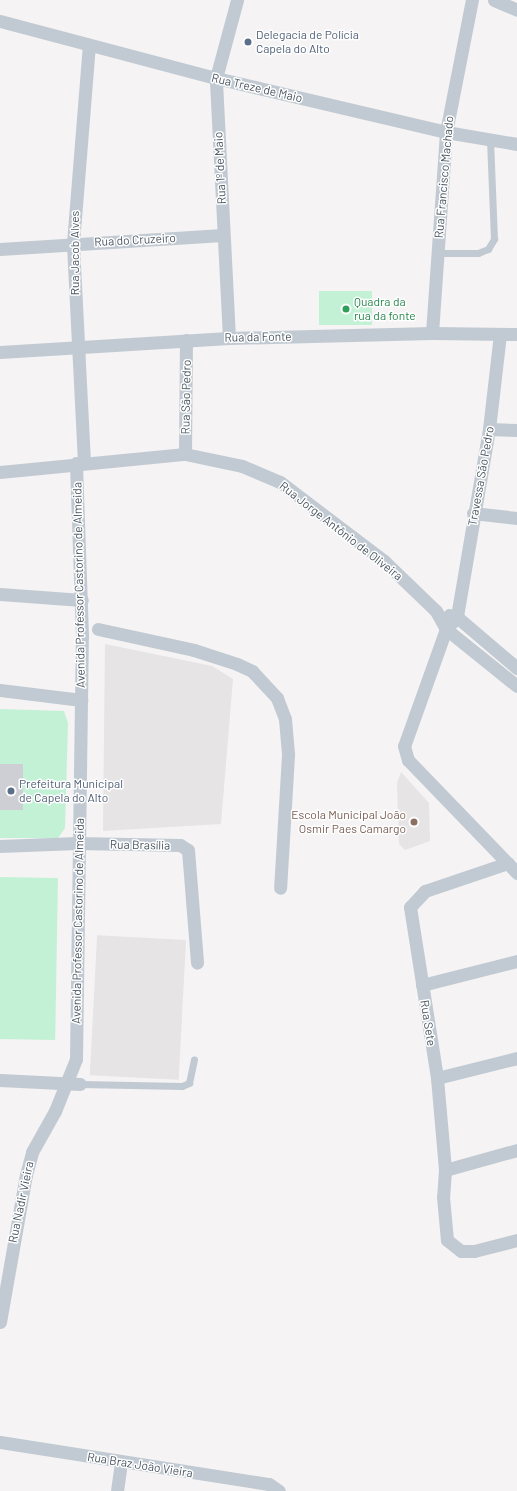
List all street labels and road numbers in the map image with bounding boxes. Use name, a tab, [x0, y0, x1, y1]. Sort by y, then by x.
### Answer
street label: Rua Treze de Maio	[210, 71, 304, 105]
street label: Rua Francisco Machado	[431, 115, 457, 239]
street label: Rua 1º de Maio	[211, 131, 229, 205]
street label: Rua Jacob Alves	[68, 211, 82, 295]
street label: Rua do Cruzeiro	[94, 231, 176, 249]
street label: Rua da Fonte	[224, 329, 292, 345]
street label: Rua São Pedro	[178, 359, 194, 435]
street label: Travessa São Pedro	[465, 425, 497, 527]
street label: Rua Jorge Antônio de Oliveira	[277, 479, 405, 583]
street label: Avenida Professor Castorino de Almeida	[70, 482, 88, 688]
street label: Avenida Professor Castorino de Almeida	[69, 818, 87, 1024]
street label: Rua Brasília	[110, 837, 170, 853]
street label: Rua Sete	[417, 999, 439, 1047]
street label: Rua Nadir Vieira	[5, 1160, 37, 1244]
street label: Rua Braz João Vieira	[86, 1450, 194, 1480]

